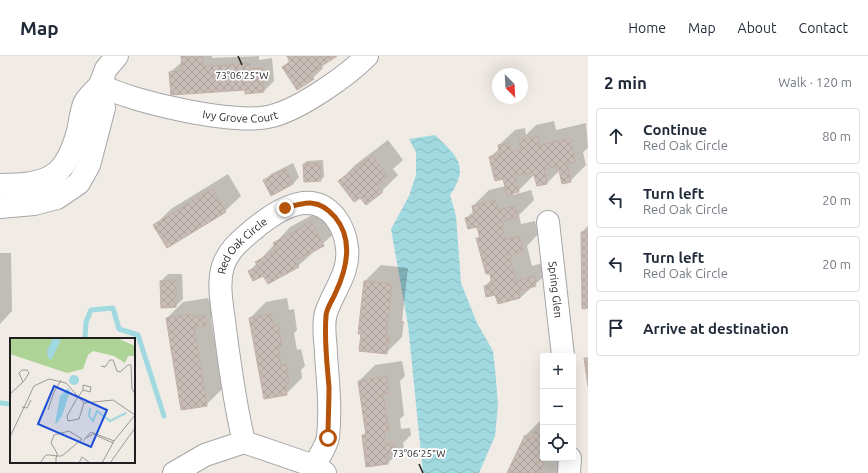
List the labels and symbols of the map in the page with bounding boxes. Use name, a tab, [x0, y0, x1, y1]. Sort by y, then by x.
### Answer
north arrow	[492, 68, 528, 104]
text: 73°06'25"W	[216, 70, 268, 81]
street label: Ivy Grove Court	[202, 108, 280, 124]
route end	[276, 199, 294, 217]
street label: Red Oak Circle	[215, 215, 269, 275]
street label: Spring Glen	[546, 261, 565, 318]
inset map	[10, 338, 135, 463]
route start	[319, 429, 337, 447]
text: 73°06'25"W	[393, 448, 445, 459]

